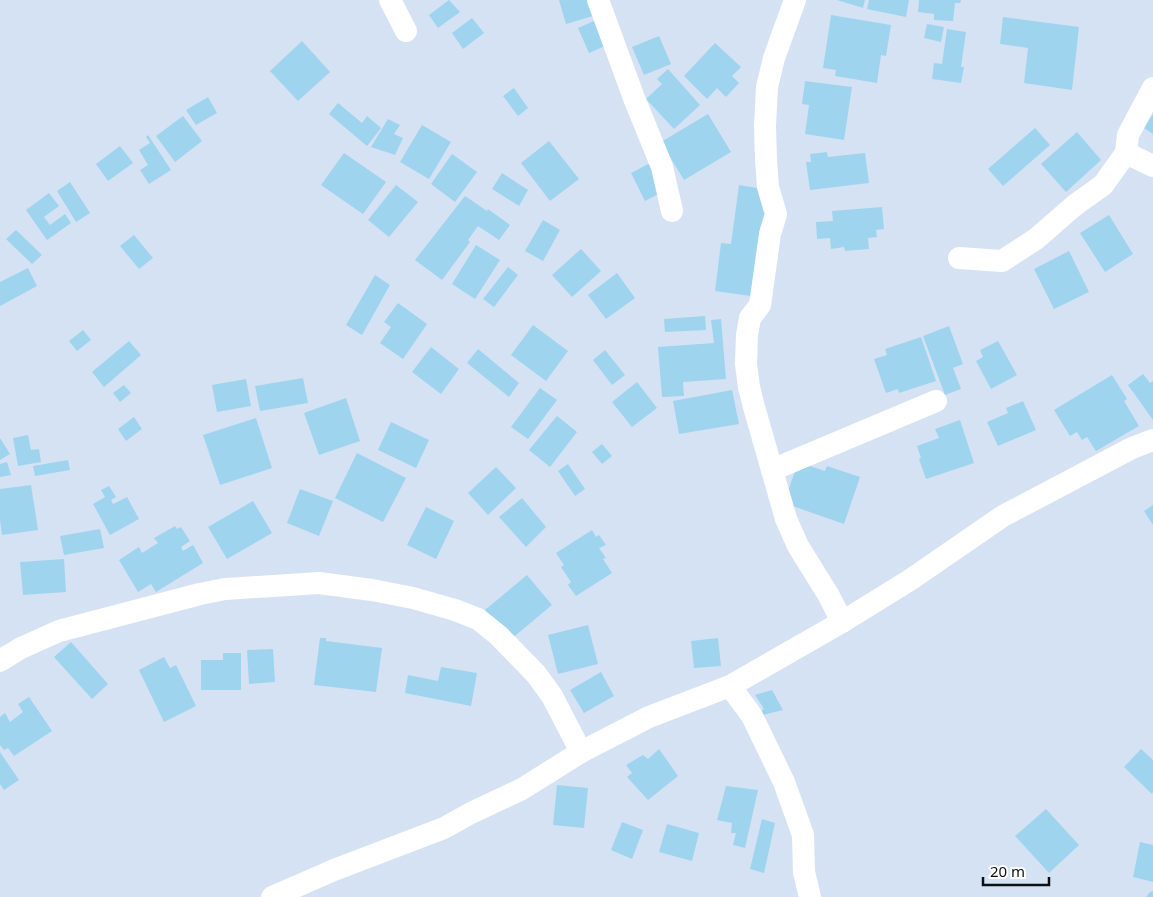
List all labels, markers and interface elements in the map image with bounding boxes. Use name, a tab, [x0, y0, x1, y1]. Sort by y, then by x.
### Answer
scale bar	[983, 854, 1049, 886]
text: 20 m	[990, 861, 1025, 881]

